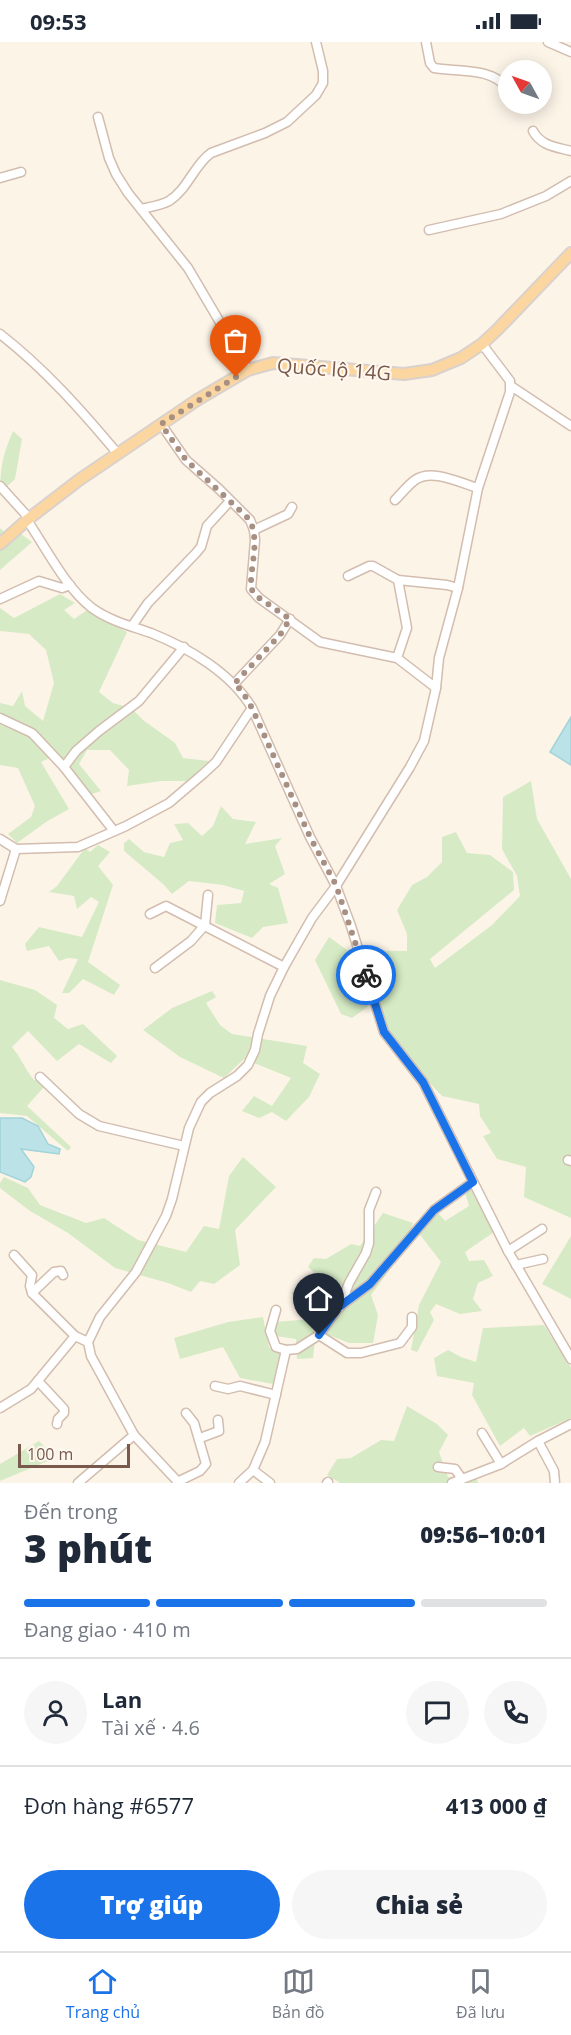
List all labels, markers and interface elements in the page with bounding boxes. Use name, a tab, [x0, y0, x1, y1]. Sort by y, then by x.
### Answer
text: 09:53	[30, 6, 87, 36]
north arrow	[498, 60, 552, 114]
map controls	[498, 60, 552, 114]
pin	[210, 315, 261, 377]
icon: bag	[219, 324, 252, 357]
street label: Quốc lộ 14G	[276, 352, 392, 386]
courier	[336, 945, 396, 1005]
icon: bike	[350, 959, 383, 992]
pin	[293, 1273, 344, 1335]
icon: home	[302, 1282, 335, 1315]
scale bar	[18, 1441, 130, 1468]
text: 100 m	[27, 1443, 73, 1465]
text: Đến trong	[24, 1498, 118, 1525]
text: 09:56–10:01	[420, 1519, 547, 1549]
text: 3 phút	[24, 1521, 152, 1574]
text: Đang giao · 410 m	[24, 1616, 191, 1643]
button: person	[24, 1681, 87, 1744]
button: chat	[406, 1681, 469, 1744]
button: phone	[484, 1681, 547, 1744]
text: Lan	[102, 1684, 142, 1714]
text: Tài xế · 4.6	[102, 1714, 200, 1741]
text: Đơn hàng #6577	[24, 1790, 194, 1820]
text: 413 000 ₫	[446, 1790, 547, 1820]
button: Trợ giúp	[24, 1870, 280, 1939]
button: Chia sẻ	[292, 1870, 547, 1939]
tab: Trang chủ	[66, 1965, 140, 2023]
tab: Bản đồ	[272, 1965, 324, 2023]
tab: Đã lưu	[456, 1965, 505, 2023]

